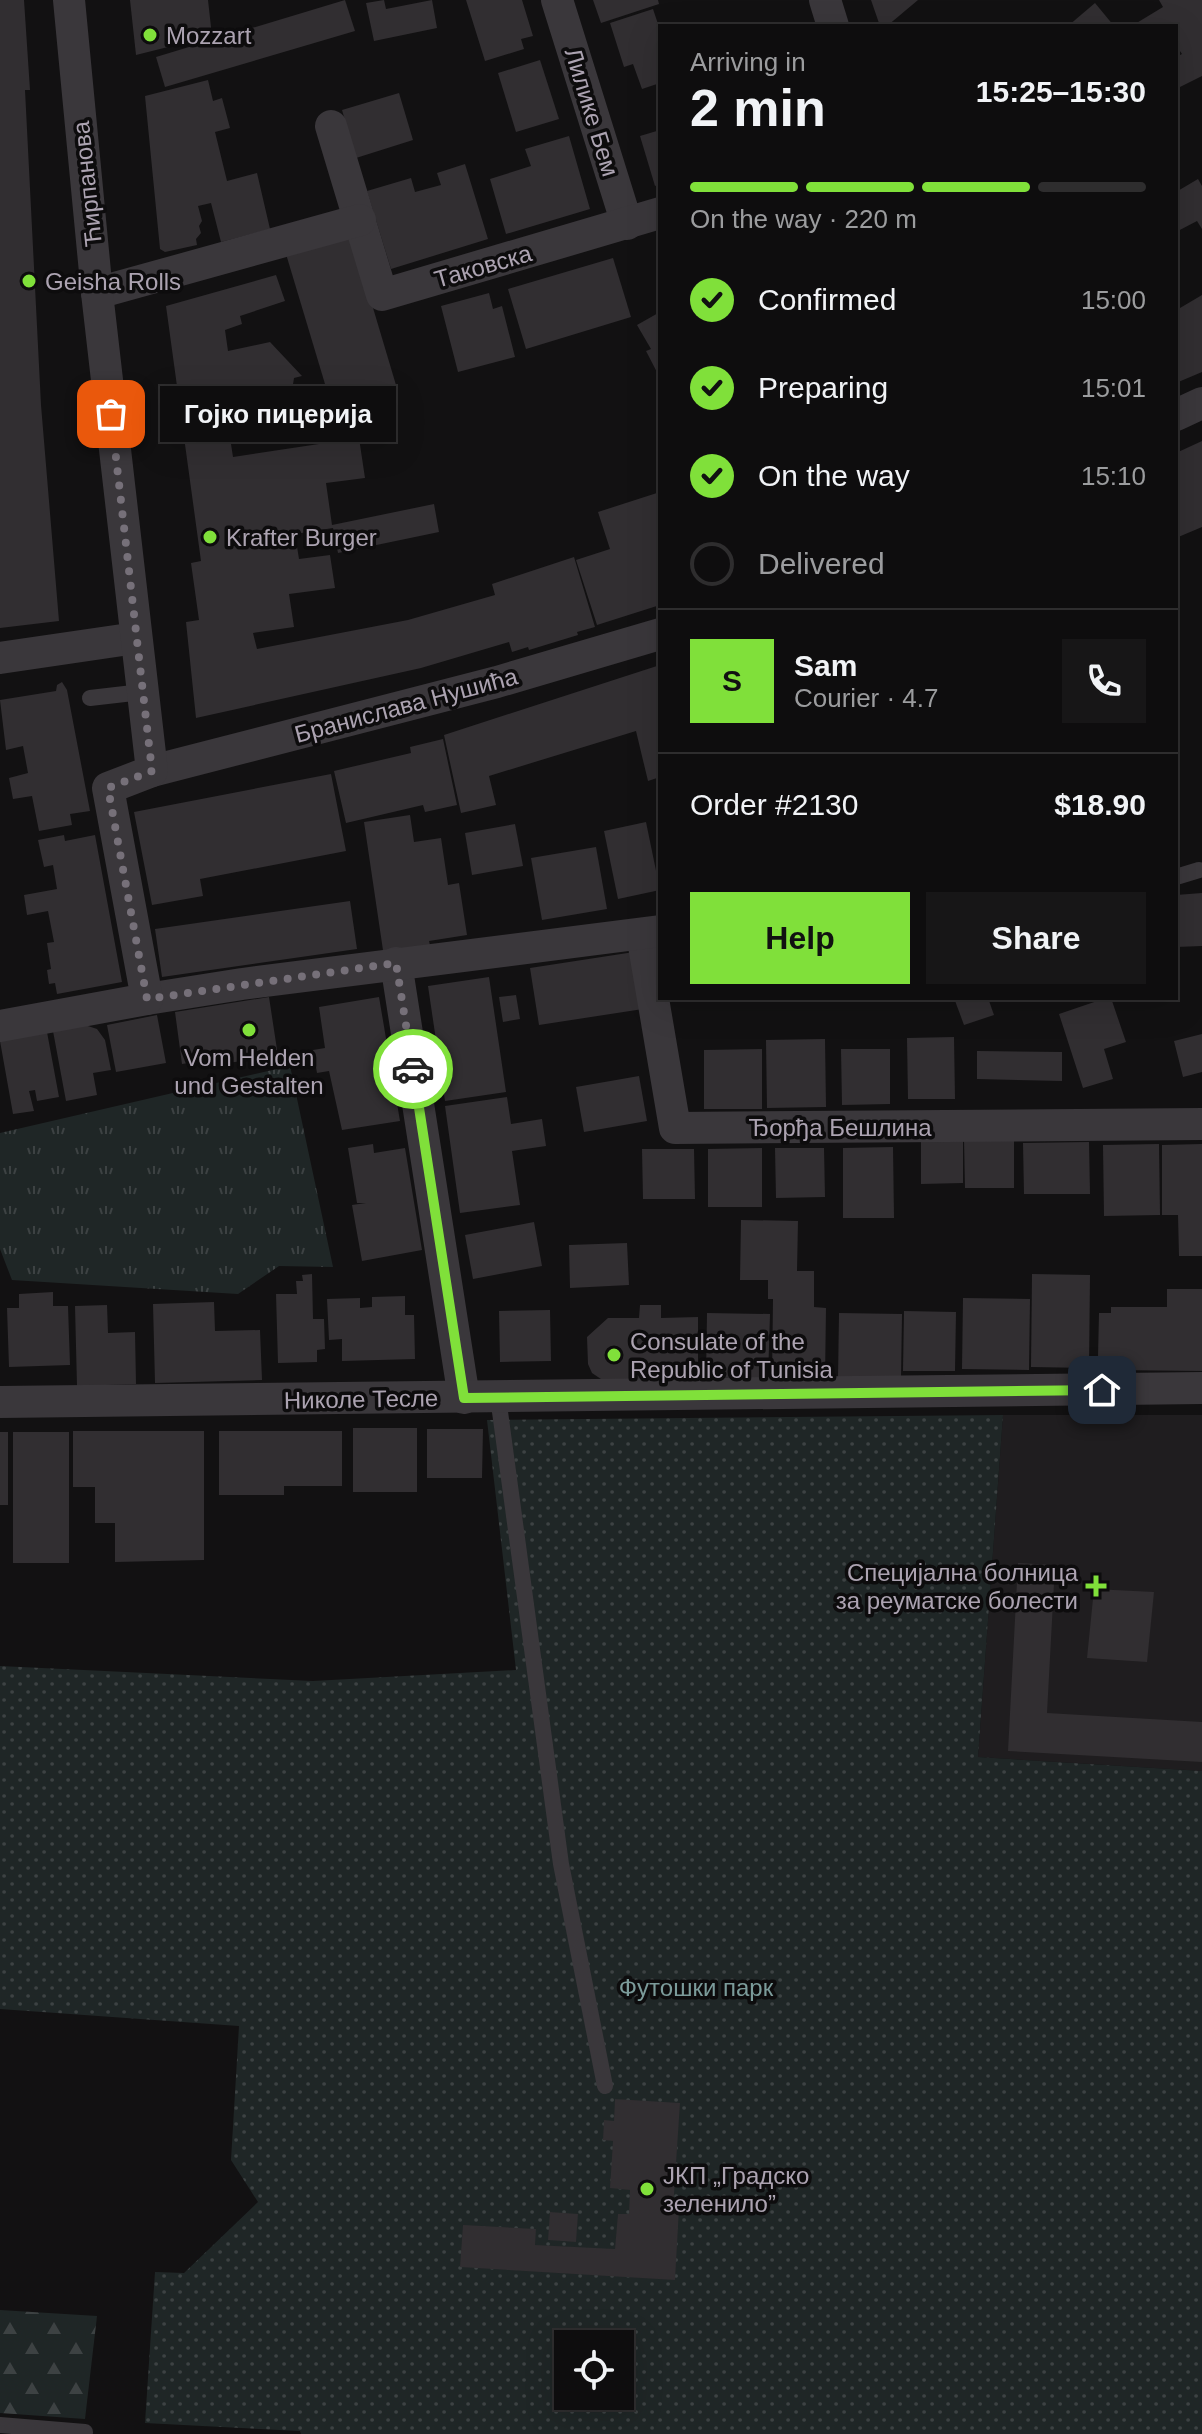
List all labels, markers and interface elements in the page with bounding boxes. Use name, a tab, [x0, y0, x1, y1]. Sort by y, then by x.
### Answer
place label: Mozzart	[166, 22, 252, 49]
marker: Mozzart	[141, 26, 159, 44]
street label: Лилике Бем	[560, 44, 624, 180]
text: Arriving in	[690, 47, 806, 77]
text: 15:25–15:30	[976, 75, 1146, 108]
text: 2 min	[690, 79, 826, 137]
street label: Ћирпанова	[67, 119, 107, 248]
text: On the way · 220 m	[690, 204, 917, 234]
street label: Таковска	[431, 239, 535, 293]
place label: Geisha Rolls	[45, 268, 181, 295]
marker: Geisha Rolls	[20, 272, 38, 290]
icon: check	[690, 278, 734, 322]
text: Confirmed	[758, 283, 896, 316]
text: 15:00	[1081, 285, 1146, 315]
icon: check	[690, 366, 734, 410]
text: Preparing	[758, 371, 888, 404]
text: 15:01	[1081, 373, 1146, 403]
pin	[77, 380, 145, 448]
callout: Гојко пицерија	[159, 386, 395, 442]
icon: bag	[89, 392, 133, 436]
text: Гојко пицерија	[184, 399, 372, 429]
icon: check	[690, 454, 734, 498]
text: On the way	[758, 459, 910, 492]
text: 15:10	[1081, 461, 1146, 491]
place label: Krafter Burger	[226, 524, 377, 551]
marker: Krafter Burger	[201, 528, 219, 546]
text: Delivered	[758, 547, 885, 580]
button: phone	[1062, 639, 1146, 723]
text: Sam	[794, 649, 857, 682]
street label: Бранислава Нушића	[292, 662, 521, 748]
text: S	[722, 664, 742, 697]
text: Courier · 4.7	[794, 683, 939, 713]
text: Order #2130	[690, 788, 858, 821]
text: $18.90	[1054, 788, 1146, 821]
button: Help	[690, 892, 910, 984]
button: Share	[926, 892, 1146, 984]
marker: Vom Helden und Gestalten	[240, 1021, 258, 1039]
courier	[373, 1029, 453, 1109]
place label: Vom Helden und Gestalten	[174, 1044, 324, 1099]
icon: car	[391, 1047, 435, 1091]
street label: Ђорђа Бешлина	[748, 1114, 932, 1141]
place label: Consulate of the Republic of Tunisia	[630, 1328, 833, 1383]
marker: Consulate of the Republic of Tunisia	[605, 1346, 623, 1364]
pin	[1068, 1356, 1136, 1424]
icon: home	[1080, 1368, 1124, 1412]
street label: Николе Тесле	[284, 1384, 438, 1414]
place label: Специјална болница за реуматске болести	[836, 1559, 1079, 1614]
marker: Специјална болница за реуматске болести	[1085, 1575, 1107, 1597]
park label: Футошки парк	[619, 1974, 774, 2001]
place label: ЈКП „Градско зеленило”	[663, 2162, 809, 2217]
marker: ЈКП „Градско зеленило”	[638, 2180, 656, 2198]
map controls	[554, 2330, 634, 2410]
button: locate	[554, 2330, 634, 2410]

